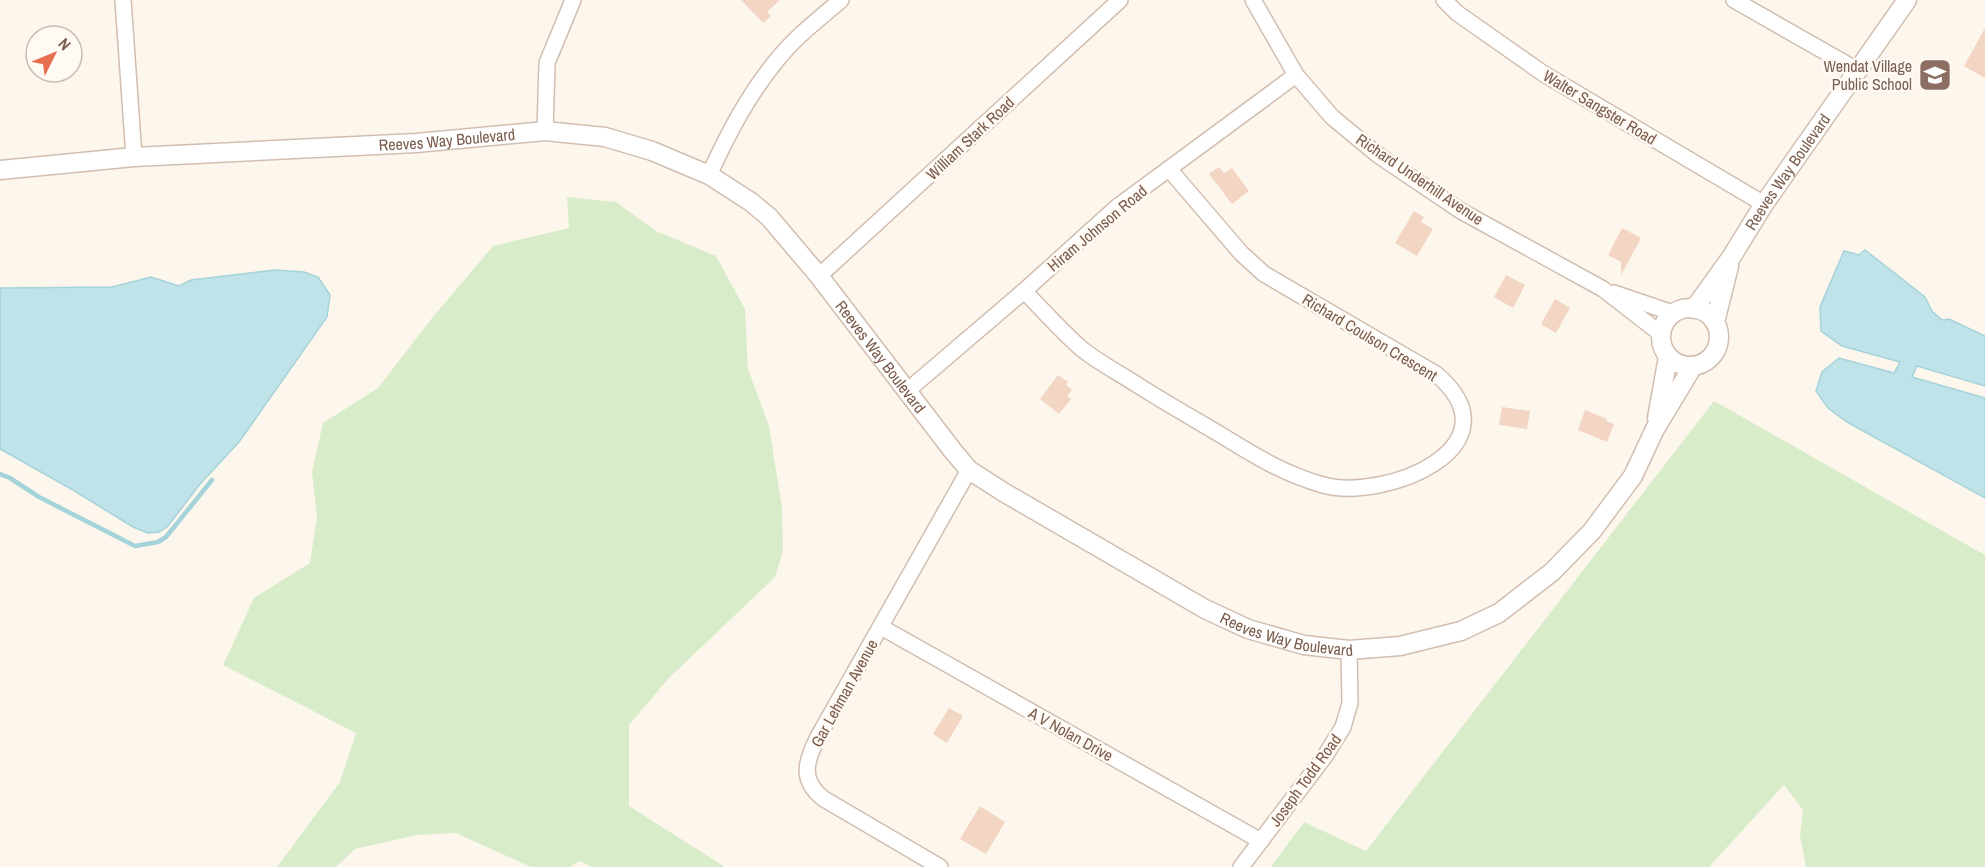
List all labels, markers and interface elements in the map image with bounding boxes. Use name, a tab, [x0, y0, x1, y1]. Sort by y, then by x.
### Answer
north arrow	[24, 24, 84, 84]
text: N	[54, 33, 76, 55]
place label: Wendat Village Public School	[1823, 55, 1912, 95]
school or university icon: Wendat Village Public School	[1917, 57, 1953, 93]
street label: Walter Sangster Road	[1539, 64, 1661, 150]
street label: William Stark Road	[921, 91, 1019, 185]
street label: Reeves Way Boulevard	[1740, 109, 1835, 234]
street label: Reeves Way Boulevard	[378, 123, 516, 156]
street label: Richard Underhill Avenue	[1352, 128, 1488, 230]
street label: Hiram Johnson Road	[1042, 180, 1152, 276]
street label: Richard Coulson Crescent	[1298, 288, 1442, 386]
street label: Reeves Way Boulevard	[830, 296, 931, 418]
street label: Reeves Way Boulevard	[1217, 607, 1354, 661]
street label: Gar Lehman Avenue	[805, 635, 883, 751]
street label: A V Nolan Drive	[1024, 701, 1117, 766]
street label: Joseph Todd Road	[1264, 729, 1346, 831]

